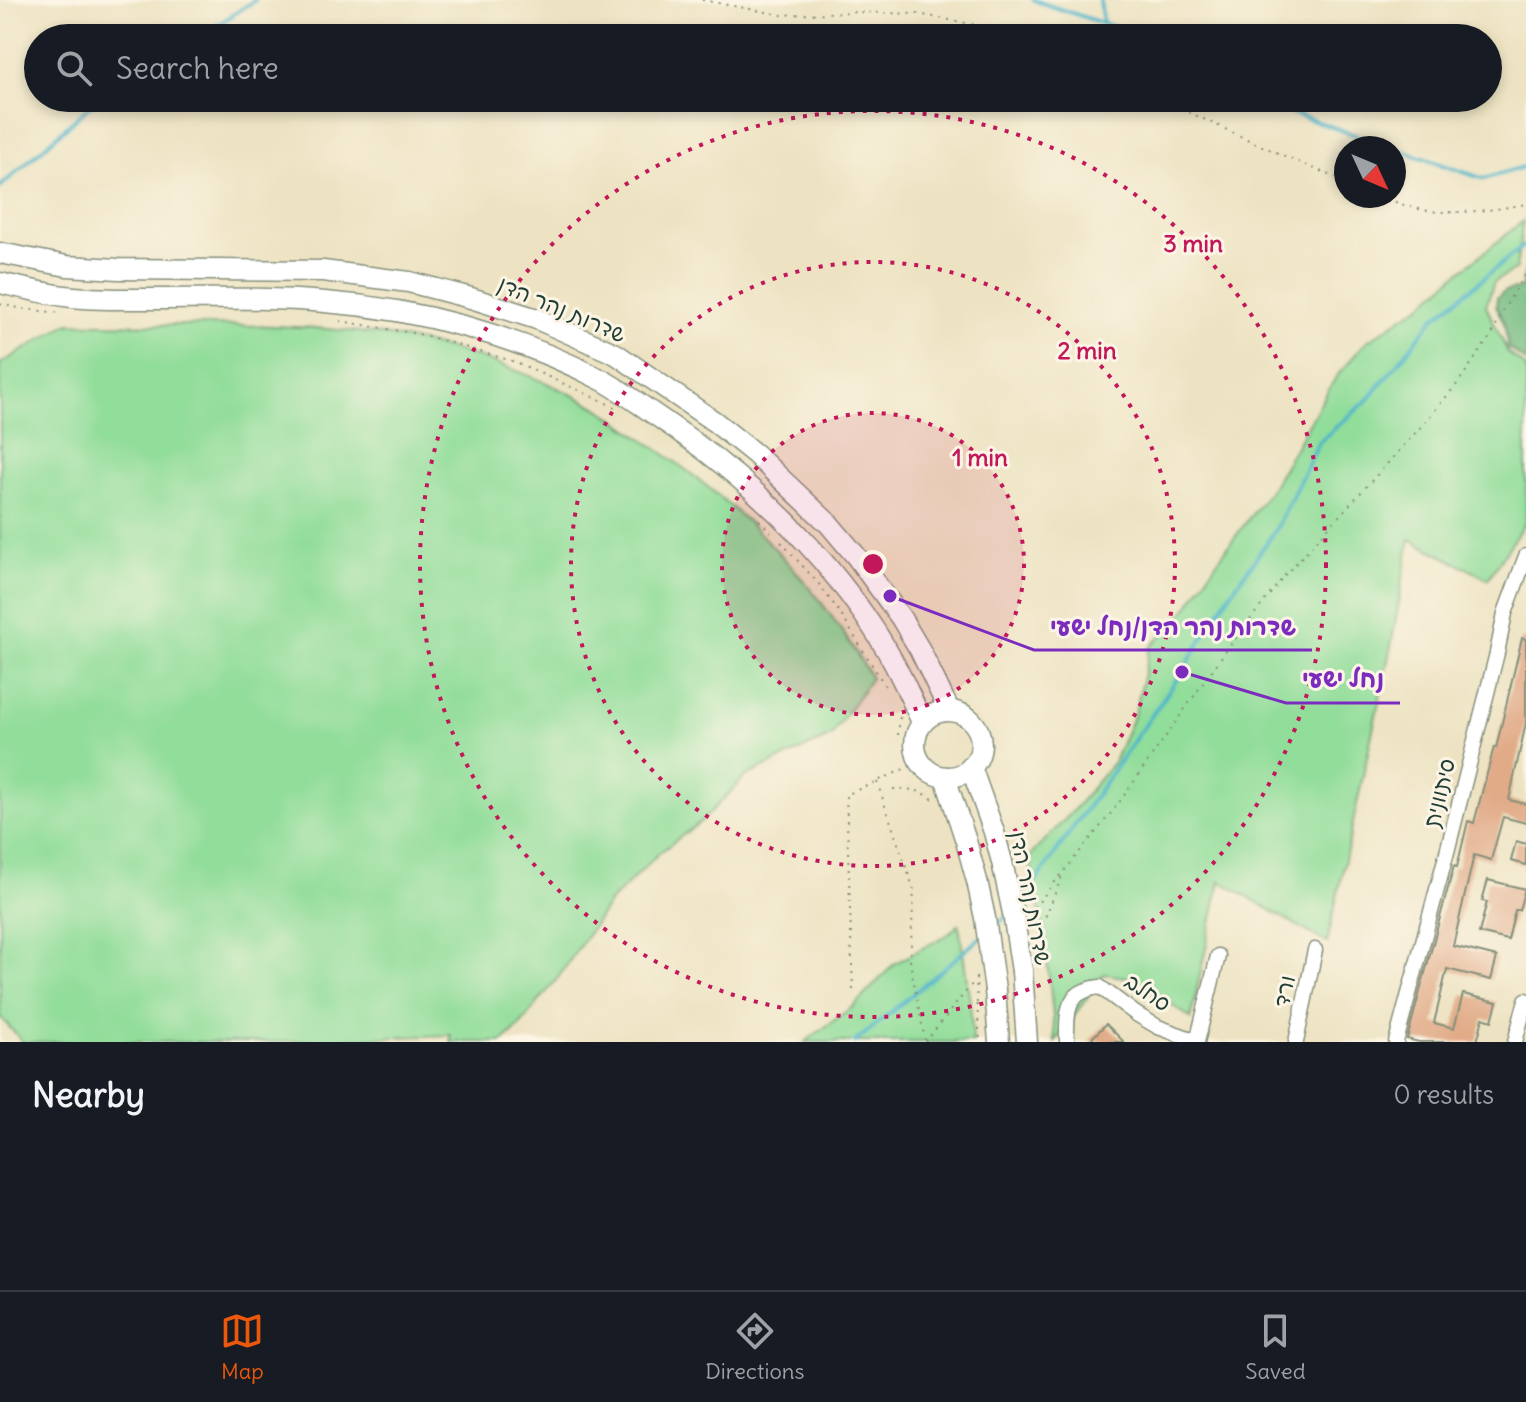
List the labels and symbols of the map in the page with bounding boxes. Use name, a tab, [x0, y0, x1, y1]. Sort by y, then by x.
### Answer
north arrow	[1334, 136, 1406, 208]
text: 3 min	[1163, 228, 1223, 258]
street label: שדרות נהר הדן	[494, 270, 630, 348]
text: 2 min	[1057, 335, 1117, 365]
text: 1 min	[952, 442, 1008, 472]
centre of rings	[859, 550, 887, 578]
callout: שדרות נהר הדן/נחל ישעי	[1034, 602, 1312, 650]
text: שדרות נהר הדן/נחל ישעי	[1050, 611, 1296, 642]
callout: נחל ישעי	[1286, 655, 1400, 703]
text: נחל ישעי	[1302, 663, 1384, 693]
street label: סיתוונית	[1417, 756, 1461, 830]
street label: שדרות נהר הדן	[1004, 829, 1058, 967]
street label: סחלב	[1120, 967, 1176, 1017]
street label: ורד	[1267, 973, 1301, 1009]

